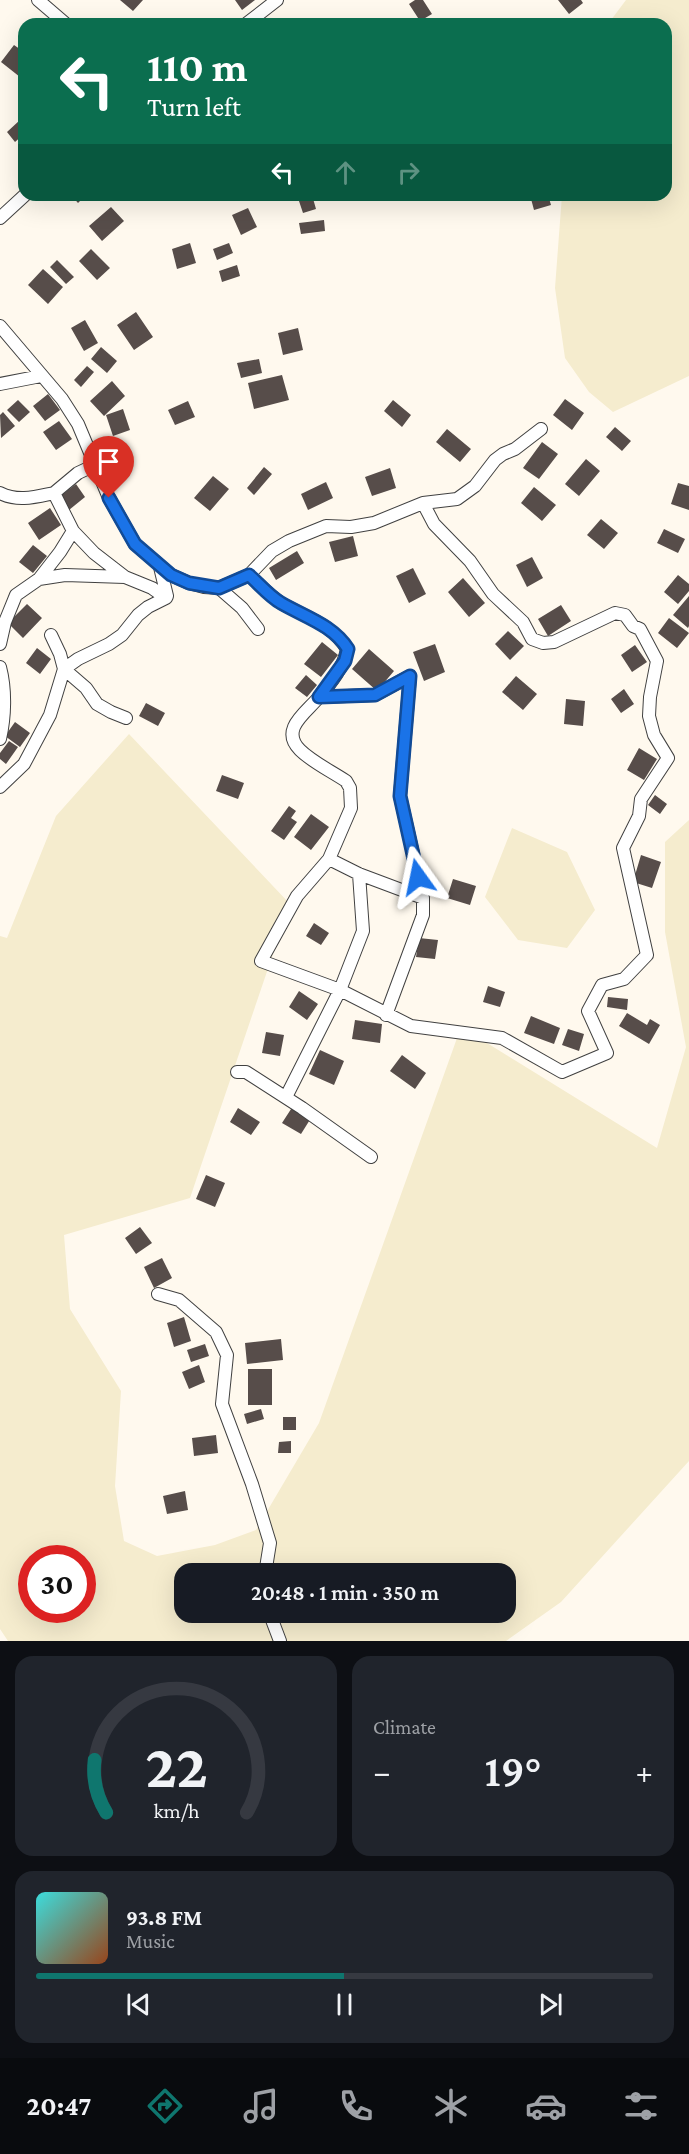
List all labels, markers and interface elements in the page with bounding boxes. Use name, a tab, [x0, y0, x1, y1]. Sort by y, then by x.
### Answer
icon: left	[48, 42, 126, 120]
text: 110 m	[147, 43, 248, 90]
text: Turn left	[147, 92, 241, 122]
icon: left	[266, 156, 299, 189]
icon: ahead	[329, 156, 362, 189]
icon: right	[392, 156, 425, 189]
pin	[83, 436, 134, 498]
icon: arrive	[92, 445, 125, 478]
position arrow	[386, 845, 450, 909]
speed limit sign: 30	[18, 1545, 96, 1623]
text: 20:48 · 1 min · 350 m	[251, 1580, 439, 1605]
text: Climate	[373, 1716, 436, 1738]
text: 22	[145, 1731, 207, 1800]
text: 19°	[485, 1746, 541, 1796]
text: −	[373, 1753, 390, 1790]
text: +	[636, 1753, 653, 1790]
text: km/h	[153, 1799, 200, 1823]
text: 93.8 FM	[126, 1905, 202, 1930]
text: Music	[126, 1930, 175, 1952]
icon: previous	[122, 1988, 155, 2021]
icon: pause	[328, 1988, 361, 2021]
icon: next	[534, 1988, 567, 2021]
icon: directions	[144, 2085, 186, 2127]
icon: music	[240, 2085, 282, 2127]
icon: phone	[335, 2085, 377, 2127]
icon: climate	[430, 2085, 472, 2127]
icon: car	[525, 2085, 567, 2127]
icon: filters	[620, 2085, 662, 2127]
text: 20:47	[27, 2091, 91, 2121]

